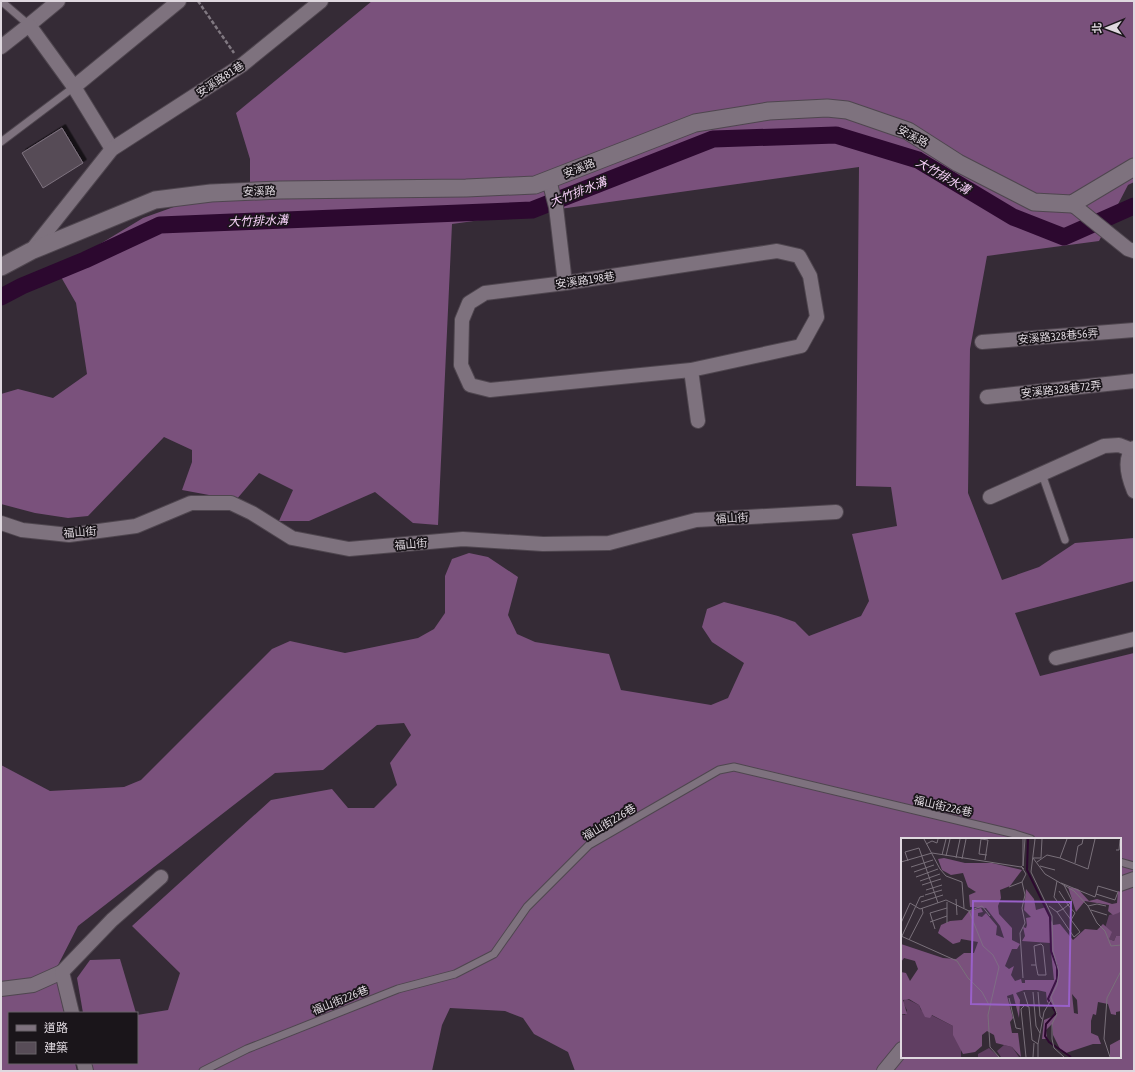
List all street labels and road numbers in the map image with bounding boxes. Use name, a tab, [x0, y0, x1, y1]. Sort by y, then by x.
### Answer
street label: 安溪路81巷	[194, 59, 246, 99]
street label: 安溪路	[896, 123, 930, 149]
street label: 安溪路	[561, 156, 597, 180]
street label: 安溪路	[242, 184, 276, 198]
street label: 安溪路198巷	[555, 270, 615, 290]
street label: 安溪路328巷56弄	[1017, 326, 1099, 346]
street label: 安溪路328巷72弄	[1020, 379, 1102, 399]
street label: 福山街	[715, 511, 749, 525]
street label: 福山街	[63, 525, 97, 539]
street label: 福山街	[394, 537, 428, 551]
street label: 福山街226巷	[913, 793, 973, 819]
street label: 福山街226巷	[580, 802, 638, 842]
street label: 福山街226巷	[310, 983, 370, 1017]

